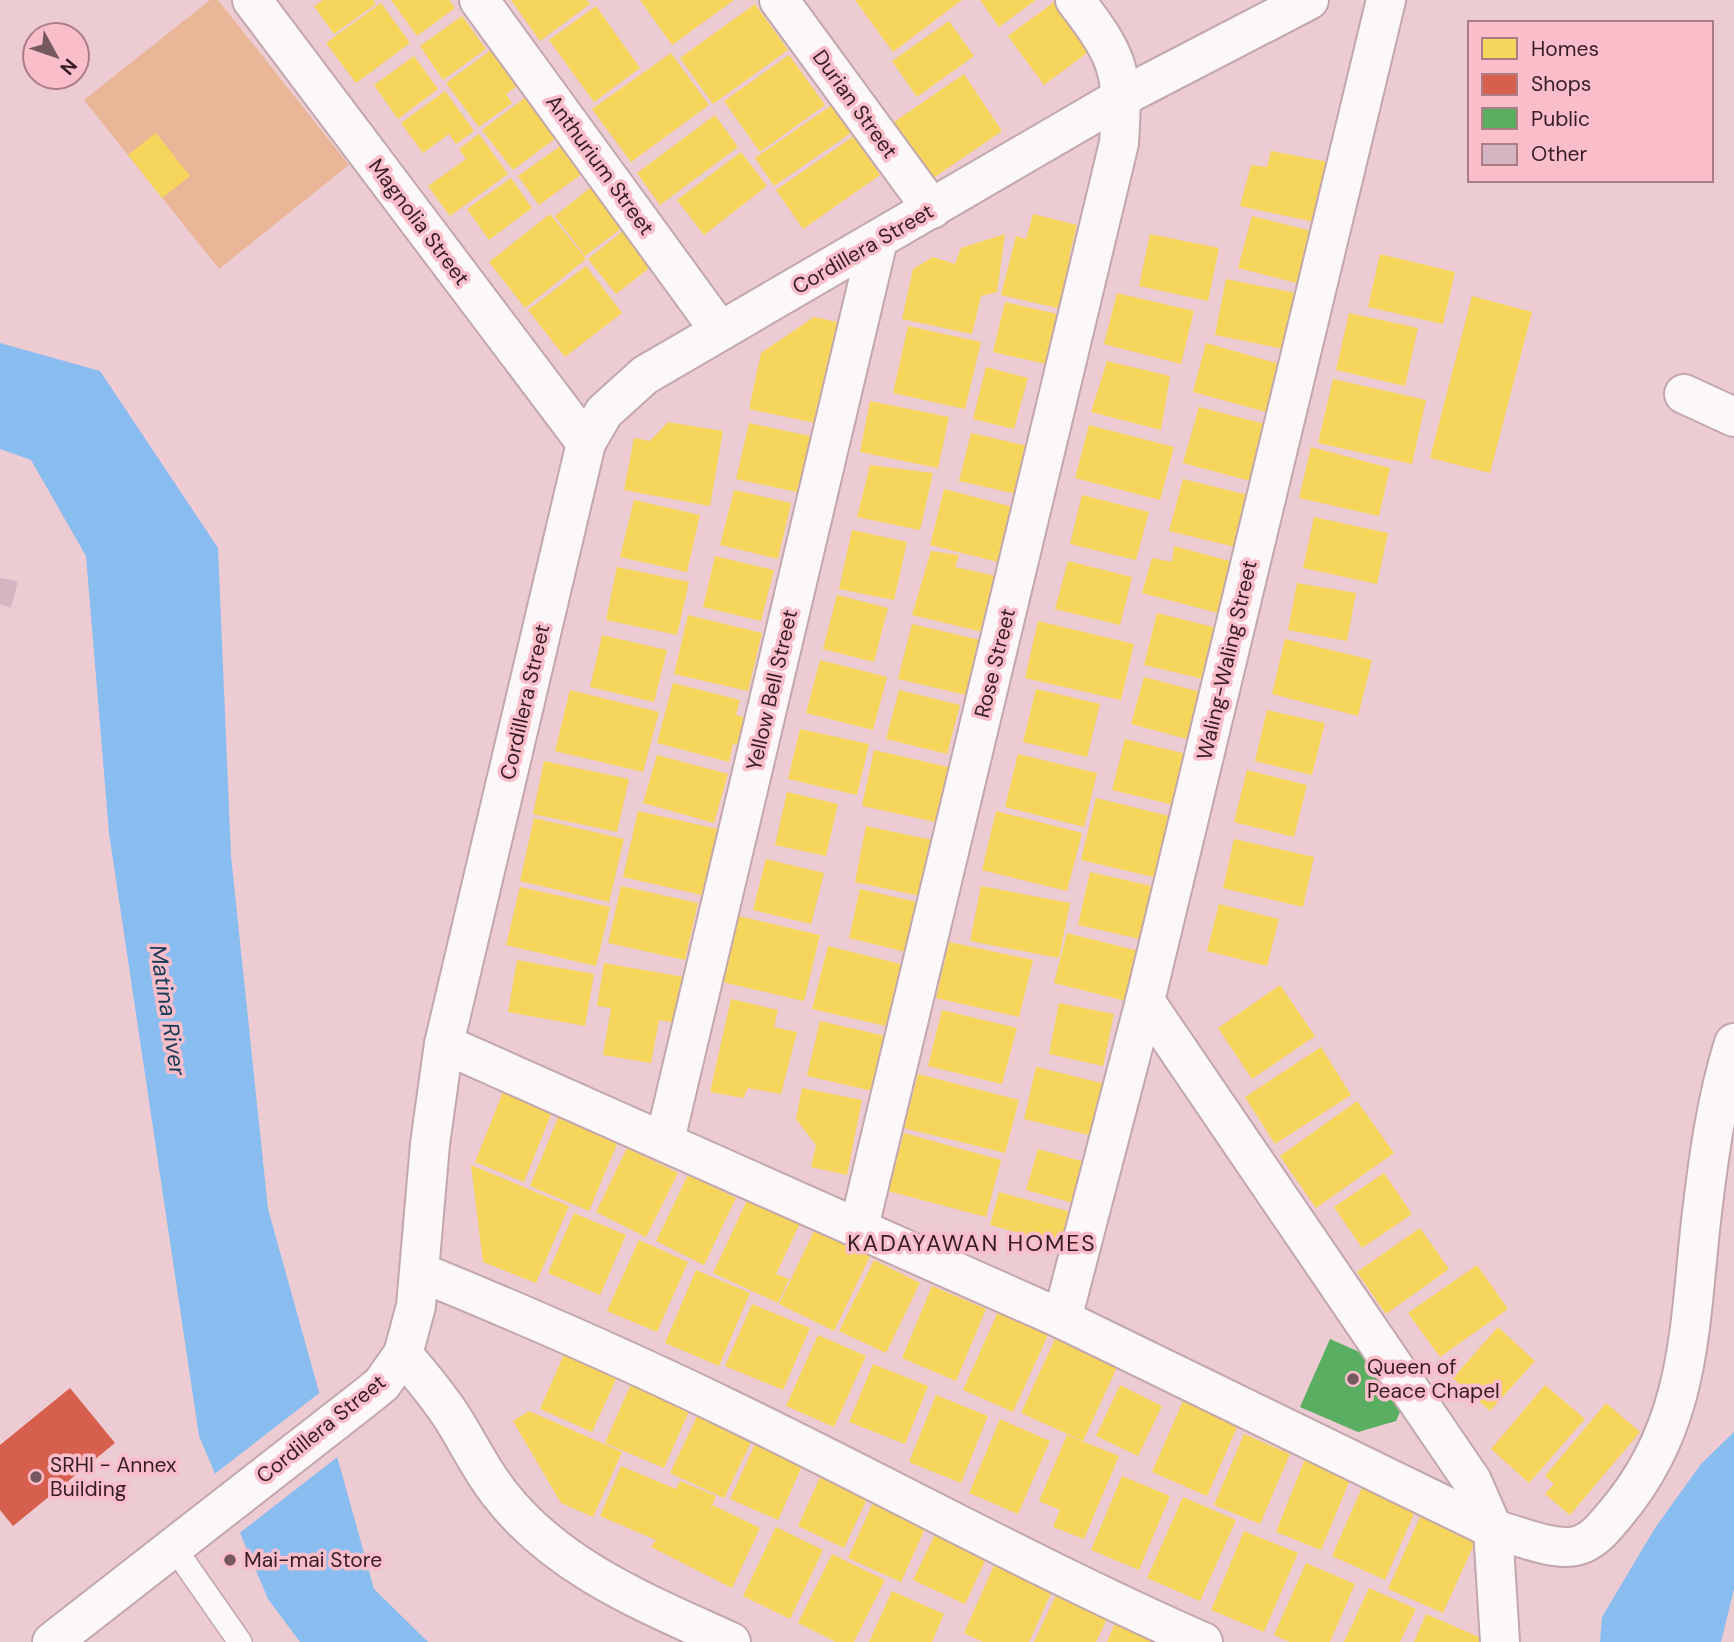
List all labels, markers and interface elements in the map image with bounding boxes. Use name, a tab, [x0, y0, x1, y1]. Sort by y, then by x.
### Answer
north arrow	[21, 21, 91, 91]
legend	[1468, 21, 1713, 182]
text: Homes	[1531, 35, 1599, 63]
street label: Durian Street	[806, 44, 904, 164]
text: N	[55, 53, 83, 80]
text: Shops	[1531, 70, 1591, 98]
street label: Anthurium Street	[540, 89, 660, 241]
text: Public	[1531, 105, 1590, 133]
text: Other	[1531, 140, 1587, 168]
street label: Magnolia Street	[362, 153, 476, 291]
street label: Cordillera Street	[787, 197, 939, 301]
street label: Waling-Waling Street	[1190, 557, 1264, 763]
street label: Rose Street	[968, 605, 1022, 721]
street label: Yellow Bell Street	[740, 607, 804, 773]
street label: Cordillera Street	[494, 622, 556, 782]
water label: Matina River	[143, 943, 193, 1079]
district label: KADAYAWAN HOMES	[847, 1228, 1097, 1258]
place label: Queen of Peace Chapel	[1367, 1353, 1500, 1405]
street label: Cordillera Street	[251, 1368, 391, 1490]
marker: Queen of Peace Chapel	[1345, 1371, 1361, 1387]
place label: SRHI - Annex Building	[50, 1451, 176, 1503]
marker: SRHI - Annex Building	[28, 1469, 44, 1485]
place label: Mai-mai Store	[244, 1546, 382, 1574]
marker: Mai-mai Store	[222, 1552, 238, 1568]

